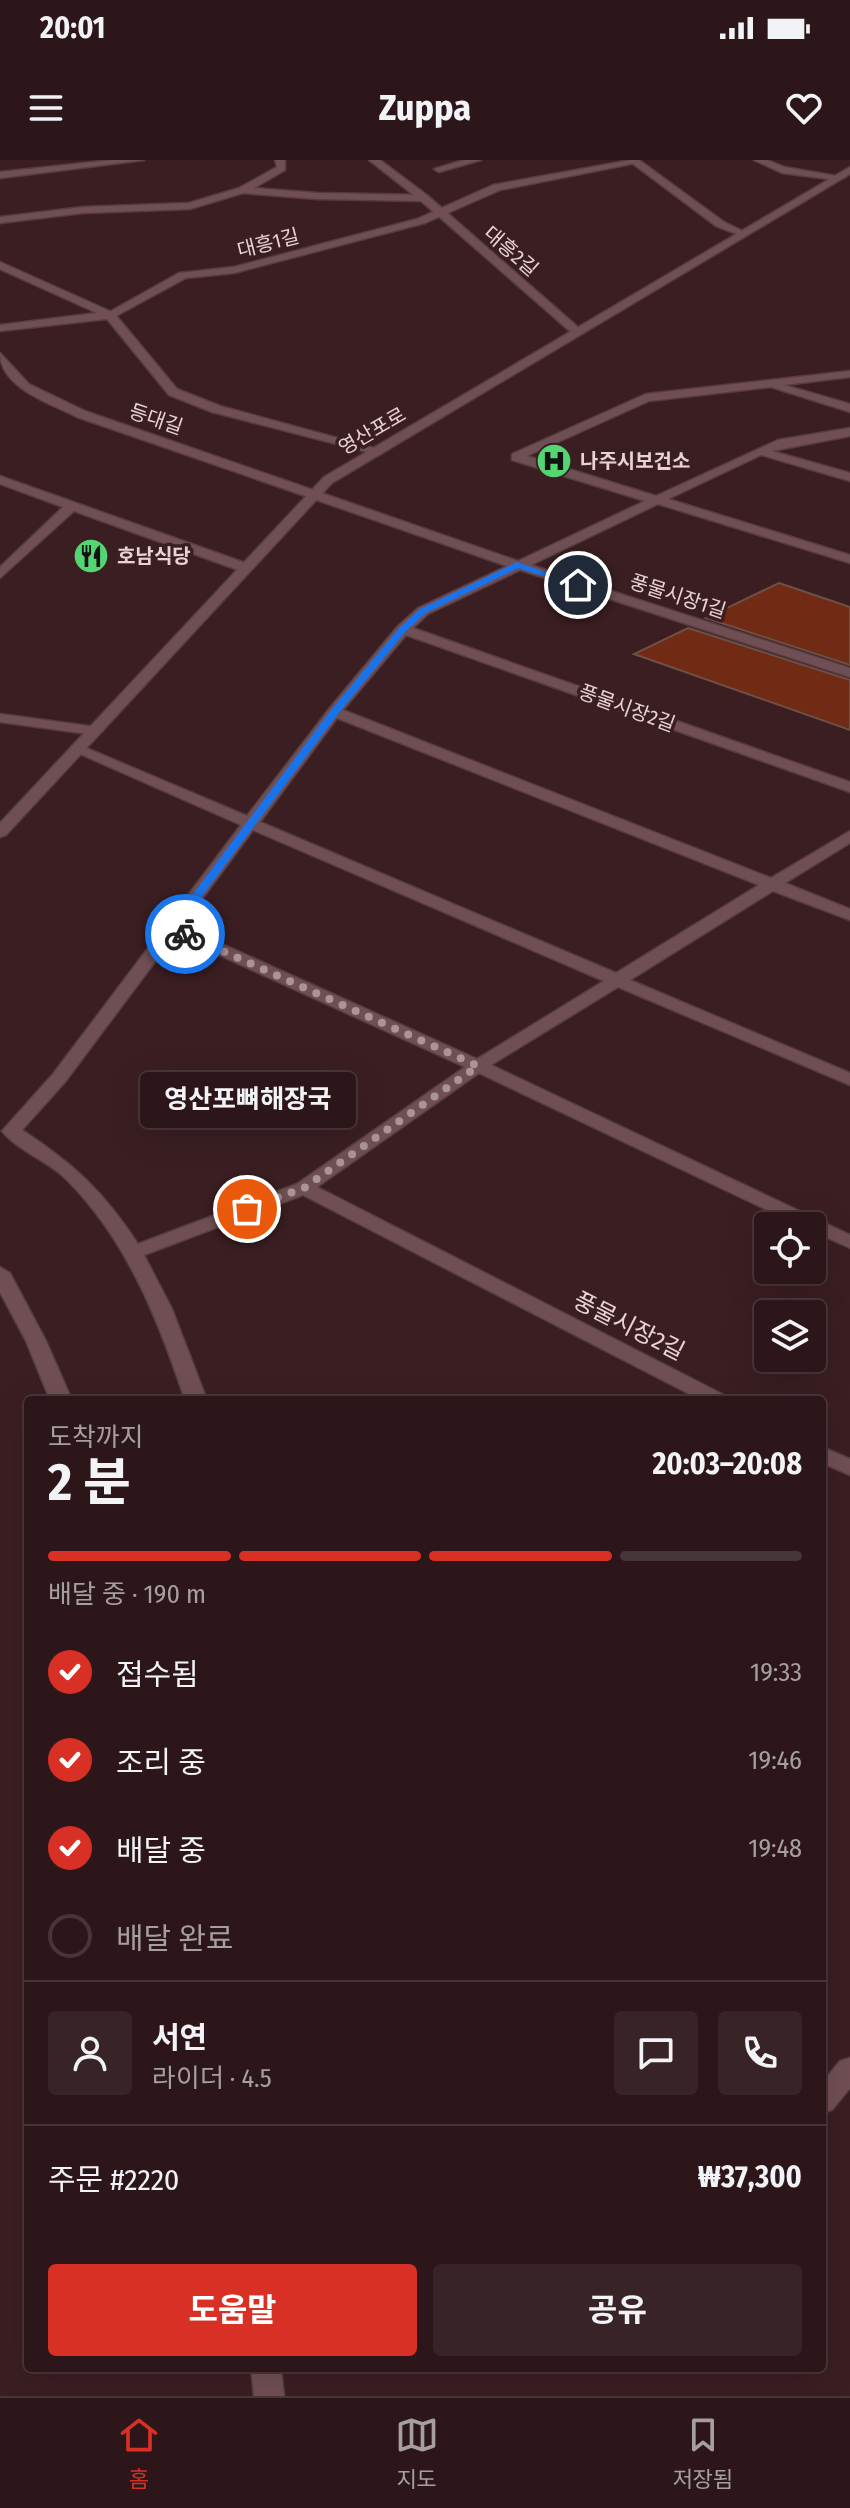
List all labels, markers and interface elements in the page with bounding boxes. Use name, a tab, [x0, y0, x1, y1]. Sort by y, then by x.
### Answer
text: 20:01	[40, 10, 106, 46]
icon: menu	[24, 86, 68, 130]
text: Zuppa	[379, 86, 471, 130]
icon: heart	[782, 86, 826, 130]
street label: 대흥2길	[479, 221, 543, 281]
street label: 대흥1길	[235, 224, 301, 262]
street label: 등대길	[126, 399, 186, 439]
street label: 영산포로	[334, 402, 410, 460]
hospital icon: 나주시보건소	[535, 442, 573, 480]
place label: 나주시보건소	[580, 449, 690, 473]
restaurant icon: 호남식당	[72, 537, 110, 575]
place label: 호남식당	[117, 544, 191, 568]
pin	[544, 551, 612, 619]
icon: home	[556, 563, 600, 607]
street label: 풍물시장1길	[627, 569, 729, 623]
street label: 풍물시장2길	[576, 679, 678, 737]
courier	[145, 894, 225, 974]
icon: bike	[163, 912, 207, 956]
callout: 영산포뼈해장국	[139, 1073, 355, 1129]
text: 영산포뼈해장국	[164, 1084, 332, 1115]
pin	[213, 1175, 281, 1243]
icon: bag	[225, 1187, 269, 1231]
map controls	[754, 1212, 826, 1372]
button: locate	[754, 1212, 826, 1284]
street label: 풍물시장2길	[569, 1286, 689, 1366]
button: layers	[754, 1300, 826, 1372]
text: 도착까지	[48, 1422, 144, 1453]
text: 20:03–20:08	[652, 1446, 802, 1482]
text: 2 분	[48, 1451, 131, 1514]
text: 배달 중 · 190 m	[48, 1579, 206, 1610]
icon: check	[48, 1650, 92, 1694]
text: 접수됨	[116, 1657, 199, 1693]
text: 19:33	[750, 1657, 802, 1688]
icon: check	[48, 1738, 92, 1782]
text: 조리 중	[116, 1745, 206, 1781]
text: 19:46	[748, 1745, 802, 1776]
icon: check	[48, 1826, 92, 1870]
text: 배달 중	[116, 1833, 206, 1869]
text: 19:48	[748, 1833, 802, 1864]
text: 배달 완료	[116, 1921, 233, 1957]
button: person	[48, 2011, 132, 2095]
button: chat	[614, 2011, 698, 2095]
button: phone	[718, 2011, 802, 2095]
text: 서연	[152, 2020, 207, 2056]
text: 라이더 · 4.5	[152, 2063, 272, 2094]
text: ₩37,300	[698, 2159, 802, 2195]
text: 주문 #2220	[48, 2162, 180, 2198]
button: 도움말	[48, 2264, 417, 2356]
button: 공유	[433, 2264, 802, 2356]
tab: 홈	[117, 2413, 161, 2493]
tab: 지도	[395, 2413, 439, 2493]
tab: 저장됨	[672, 2413, 733, 2493]

